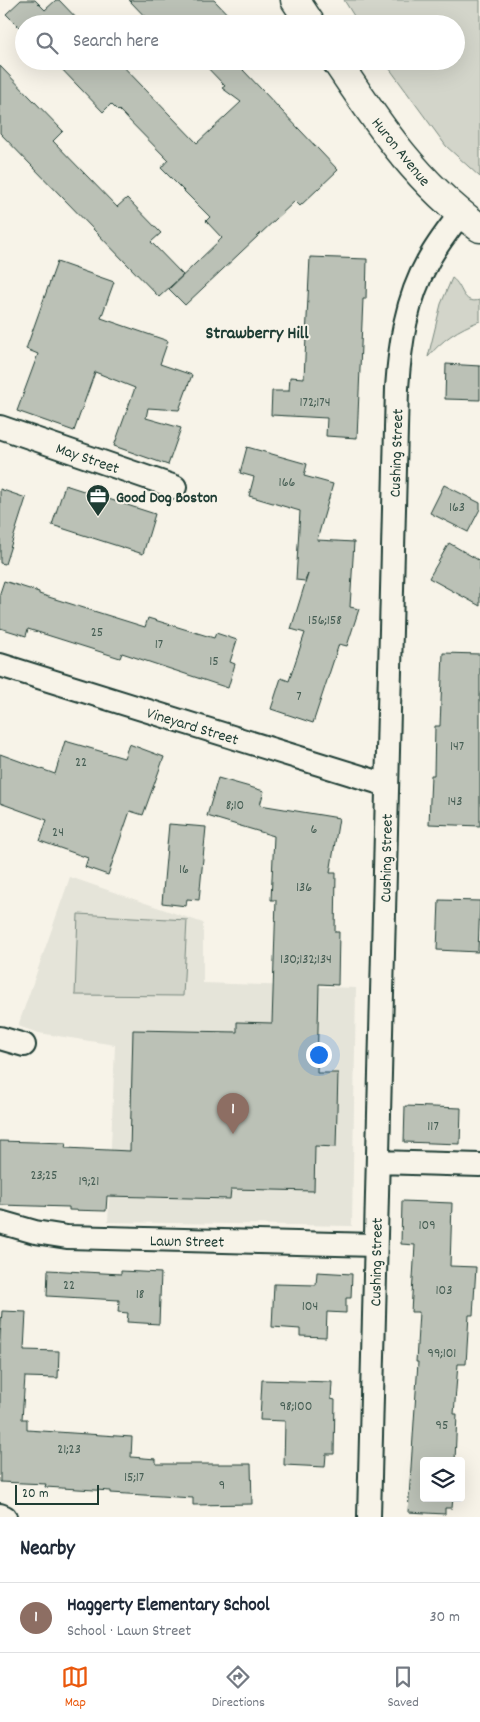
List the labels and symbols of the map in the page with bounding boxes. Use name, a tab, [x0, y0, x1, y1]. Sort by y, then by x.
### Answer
street label: Huron Avenue	[365, 113, 435, 192]
district label: Strawberry Hill	[206, 322, 309, 347]
house number: 172;174	[299, 393, 331, 413]
street label: Cushing Street	[384, 408, 411, 498]
street label: May Street	[52, 438, 122, 481]
house number: 166	[279, 473, 296, 493]
office icon: Good Dog Boston	[85, 483, 111, 517]
place label: Good Dog Boston	[116, 487, 217, 510]
house number: 163	[449, 498, 465, 518]
house number: 156;158	[308, 611, 342, 631]
house number: 25	[91, 623, 103, 643]
house number: 17	[155, 635, 163, 655]
house number: 15	[209, 652, 219, 672]
house number: 7	[296, 687, 302, 707]
street label: Vineyard Street	[143, 703, 241, 752]
house number: 147	[450, 737, 464, 757]
house number: 22	[75, 753, 87, 773]
house number: 143	[447, 792, 463, 812]
house number: 8;10	[226, 796, 244, 816]
street label: Cushing Street	[375, 813, 400, 903]
house number: 6	[311, 820, 318, 840]
house number: 24	[52, 823, 64, 843]
house number: 16	[179, 860, 189, 880]
house number: 136	[296, 878, 312, 898]
house number: 130;132;134	[280, 950, 332, 970]
your location	[306, 1042, 332, 1068]
pin: 1	[217, 1093, 249, 1134]
house number: 117	[427, 1117, 439, 1137]
house number: 23;25	[30, 1166, 58, 1186]
house number: 19;21	[79, 1172, 99, 1192]
house number: 109	[418, 1216, 436, 1236]
street label: Cushing Street	[365, 1217, 390, 1307]
street label: Lawn Street	[150, 1230, 224, 1255]
house number: 22	[63, 1276, 75, 1296]
house number: 103	[436, 1281, 452, 1301]
house number: 18	[136, 1285, 145, 1305]
house number: 104	[302, 1297, 318, 1317]
house number: 99;101	[428, 1344, 456, 1364]
house number: 98;100	[280, 1397, 312, 1417]
house number: 95	[436, 1416, 448, 1436]
house number: 21;23	[57, 1440, 81, 1460]
house number: 15;17	[124, 1468, 144, 1488]
house number: 9	[219, 1476, 225, 1496]
scale bar	[15, 1482, 99, 1505]

